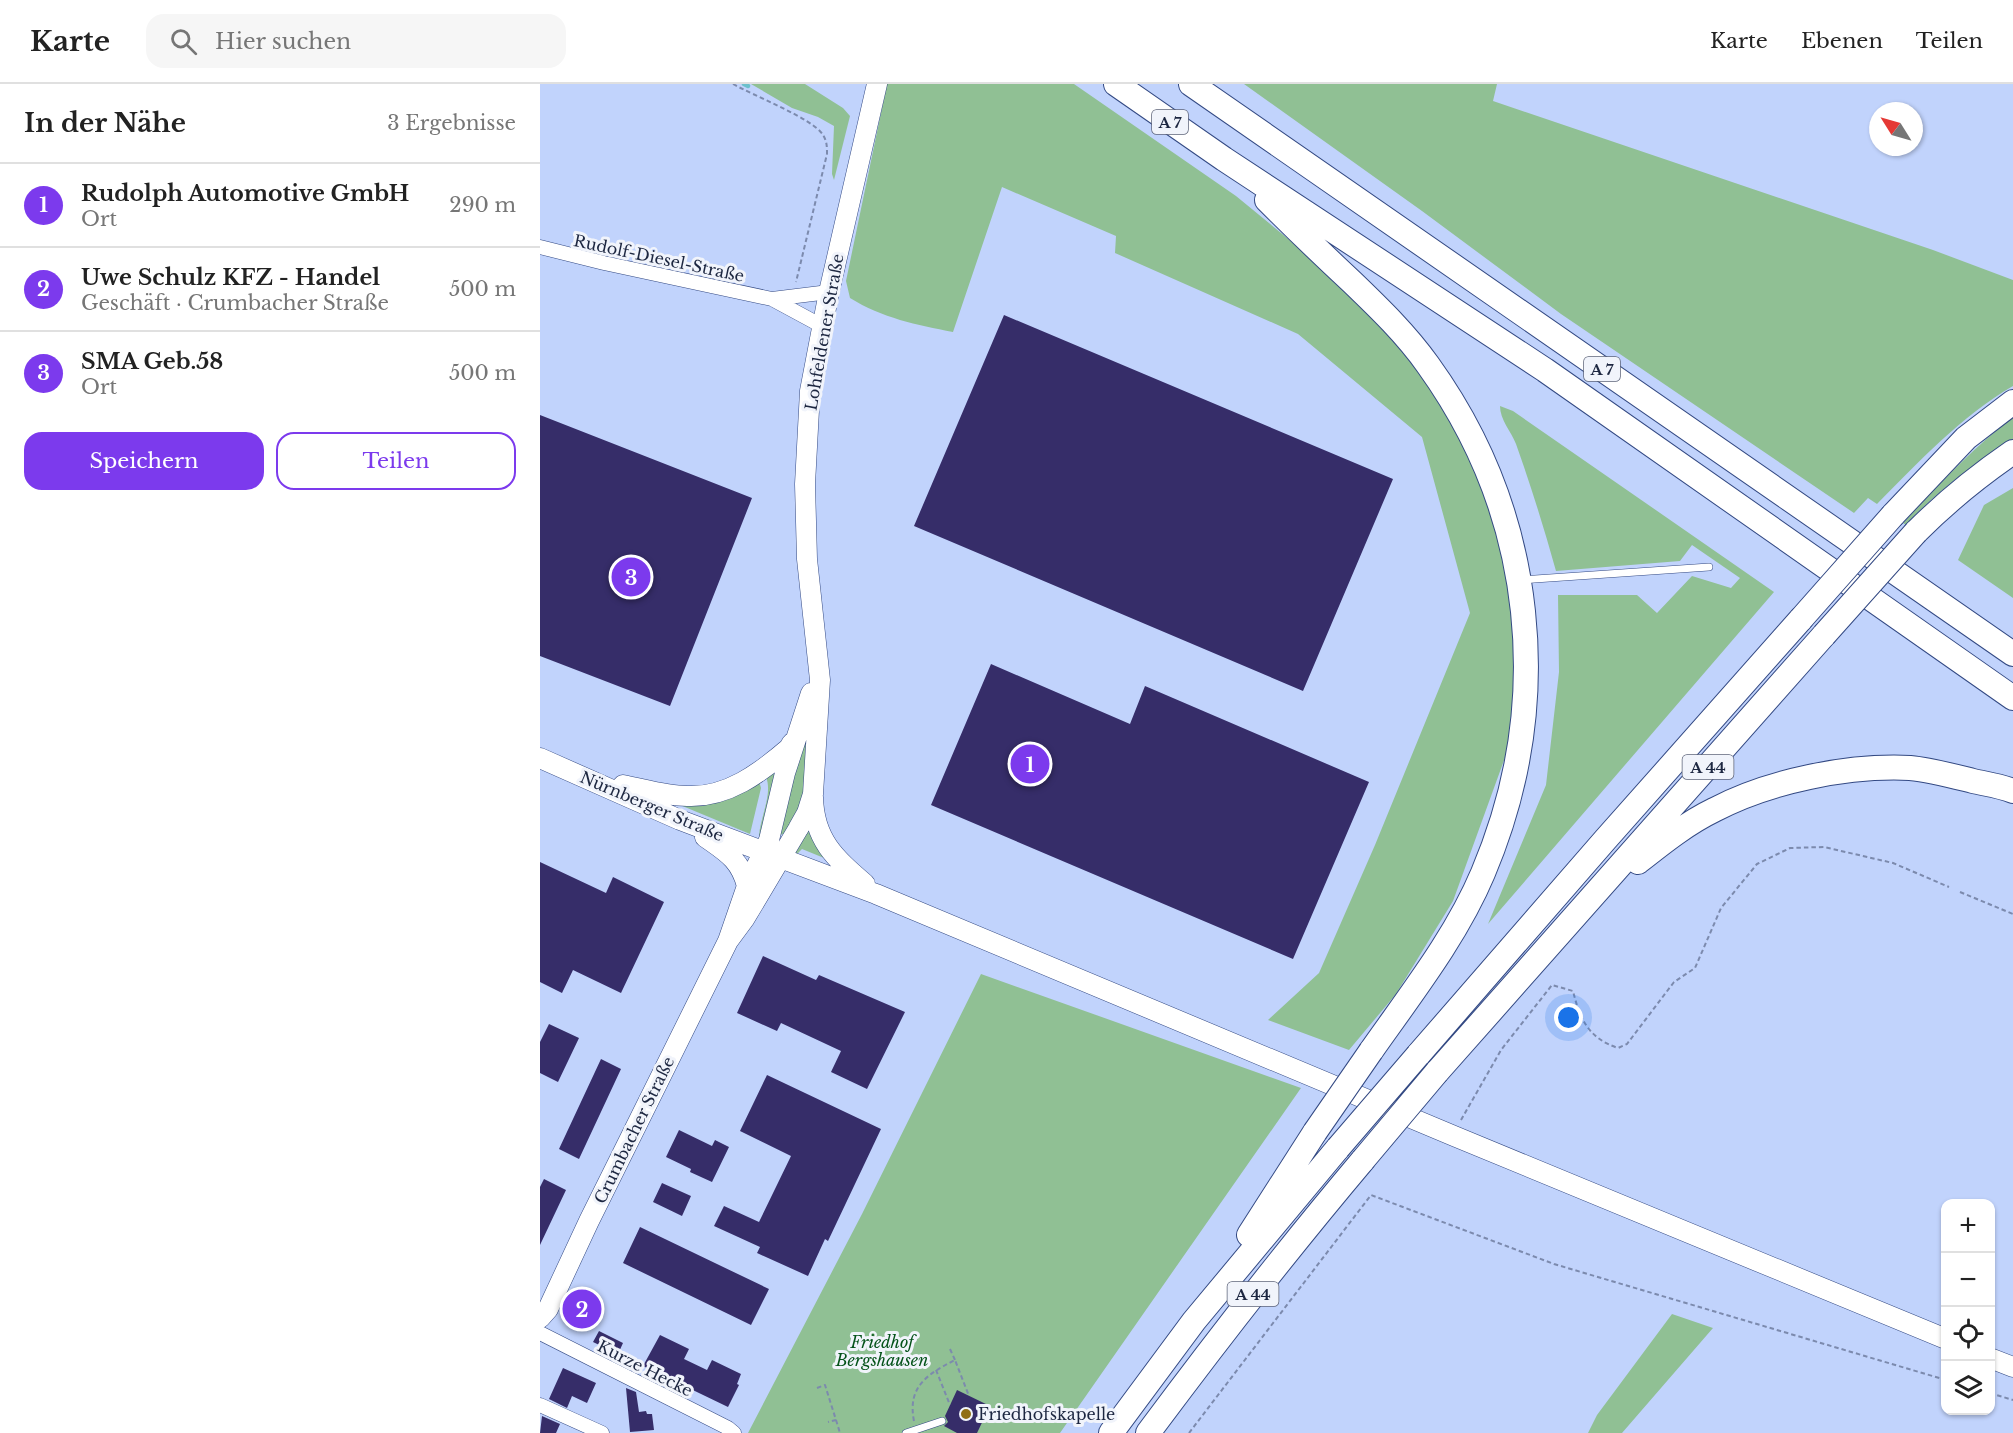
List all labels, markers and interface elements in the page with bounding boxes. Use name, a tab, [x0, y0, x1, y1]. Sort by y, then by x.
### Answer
search box	[146, 14, 566, 68]
text: Karte	[30, 24, 110, 59]
icon: search	[167, 25, 200, 58]
text: Hier suchen	[215, 28, 351, 55]
text: Karte	[1710, 28, 1768, 54]
text: Ebenen	[1801, 28, 1883, 54]
text: Teilen	[1916, 28, 1983, 54]
north arrow	[1869, 102, 1923, 156]
text: In der Nähe	[24, 107, 186, 139]
road number: A 7	[1152, 110, 1188, 134]
text: 3 Ergebnisse	[387, 111, 516, 135]
text: Rudolph Automotive GmbH	[81, 180, 409, 207]
text: 1	[39, 193, 48, 217]
text: 290 m	[449, 193, 516, 217]
text: Ort	[81, 207, 117, 231]
street label: Rudolf-Diesel-Straße	[572, 230, 746, 286]
street label: Lohfeldener Straße	[800, 252, 848, 412]
text: Uwe Schulz KFZ - Handel	[81, 264, 380, 291]
text: 2	[37, 277, 50, 301]
text: 500 m	[449, 277, 516, 301]
text: Geschäft · Crumbacher Straße	[81, 291, 389, 315]
text: SMA Geb.58	[81, 348, 223, 375]
road number: A 7	[1584, 357, 1620, 381]
text: 3	[37, 361, 50, 385]
text: 500 m	[449, 361, 516, 385]
text: Ort	[81, 375, 117, 399]
button: Speichern	[24, 432, 264, 490]
button: Teilen	[276, 432, 516, 490]
pin: 3	[612, 554, 650, 600]
pin: 1	[1010, 742, 1050, 786]
road number: A 44	[1682, 755, 1734, 779]
street label: Nürnberger Straße	[577, 767, 727, 845]
your location	[1554, 1003, 1583, 1032]
street label: Crumbacher Straße	[590, 1053, 678, 1207]
map controls	[1941, 1199, 1995, 1415]
button: +	[1941, 1199, 1995, 1253]
button: −	[1941, 1253, 1995, 1307]
road number: A 44	[1228, 1282, 1278, 1306]
pin: 2	[562, 1286, 602, 1332]
button: locate	[1941, 1307, 1995, 1361]
park label: Friedhof Bergshausen	[835, 1332, 928, 1370]
street label: Kurze Hecke	[594, 1336, 696, 1400]
button: layers	[1941, 1361, 1995, 1415]
place label: Friedhofskapelle	[978, 1404, 1115, 1424]
marker: Friedhofskapelle	[959, 1407, 973, 1421]

